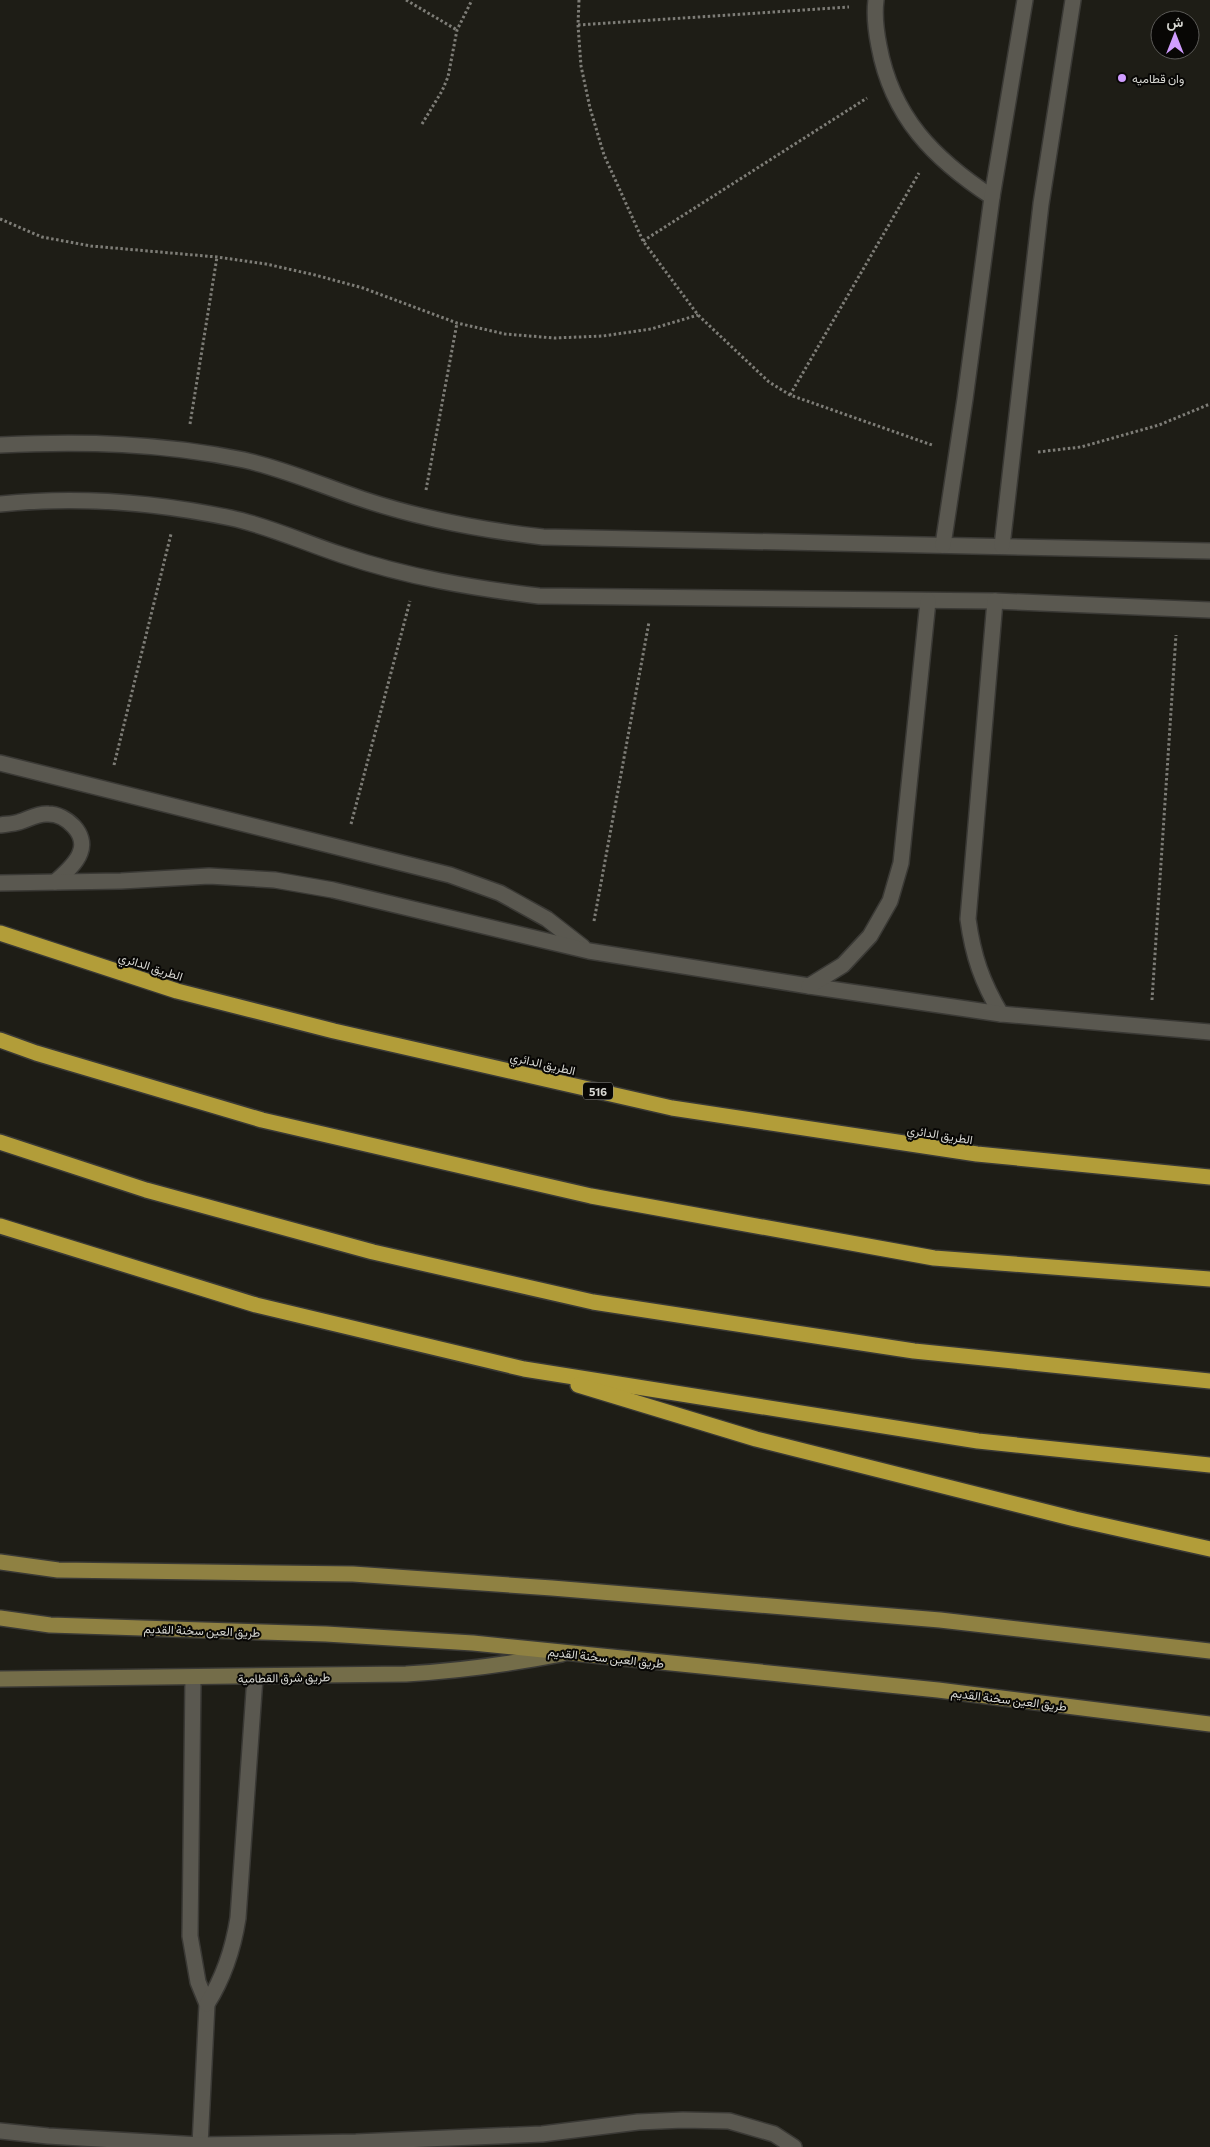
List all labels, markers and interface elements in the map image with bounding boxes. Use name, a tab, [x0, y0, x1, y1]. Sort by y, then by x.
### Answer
north arrow	[1150, 10, 1200, 60]
text: ش	[1167, 13, 1184, 31]
place label: وان قطاميه	[1132, 71, 1184, 87]
marker: وان قطاميه	[1116, 72, 1128, 84]
street label: الطريق الدائري	[116, 949, 185, 987]
street label: الطريق الدائري	[508, 1049, 577, 1081]
road number: 516	[583, 1082, 613, 1100]
street label: الطريق الدائري	[905, 1122, 974, 1150]
street label: طريق العين سخنة القديم	[143, 1621, 261, 1641]
street label: طريق العين سخنة القديم	[547, 1644, 665, 1672]
street label: طريق شرق القطامية	[238, 1669, 331, 1687]
street label: طريق العين سخنة القديم	[950, 1685, 1068, 1715]

